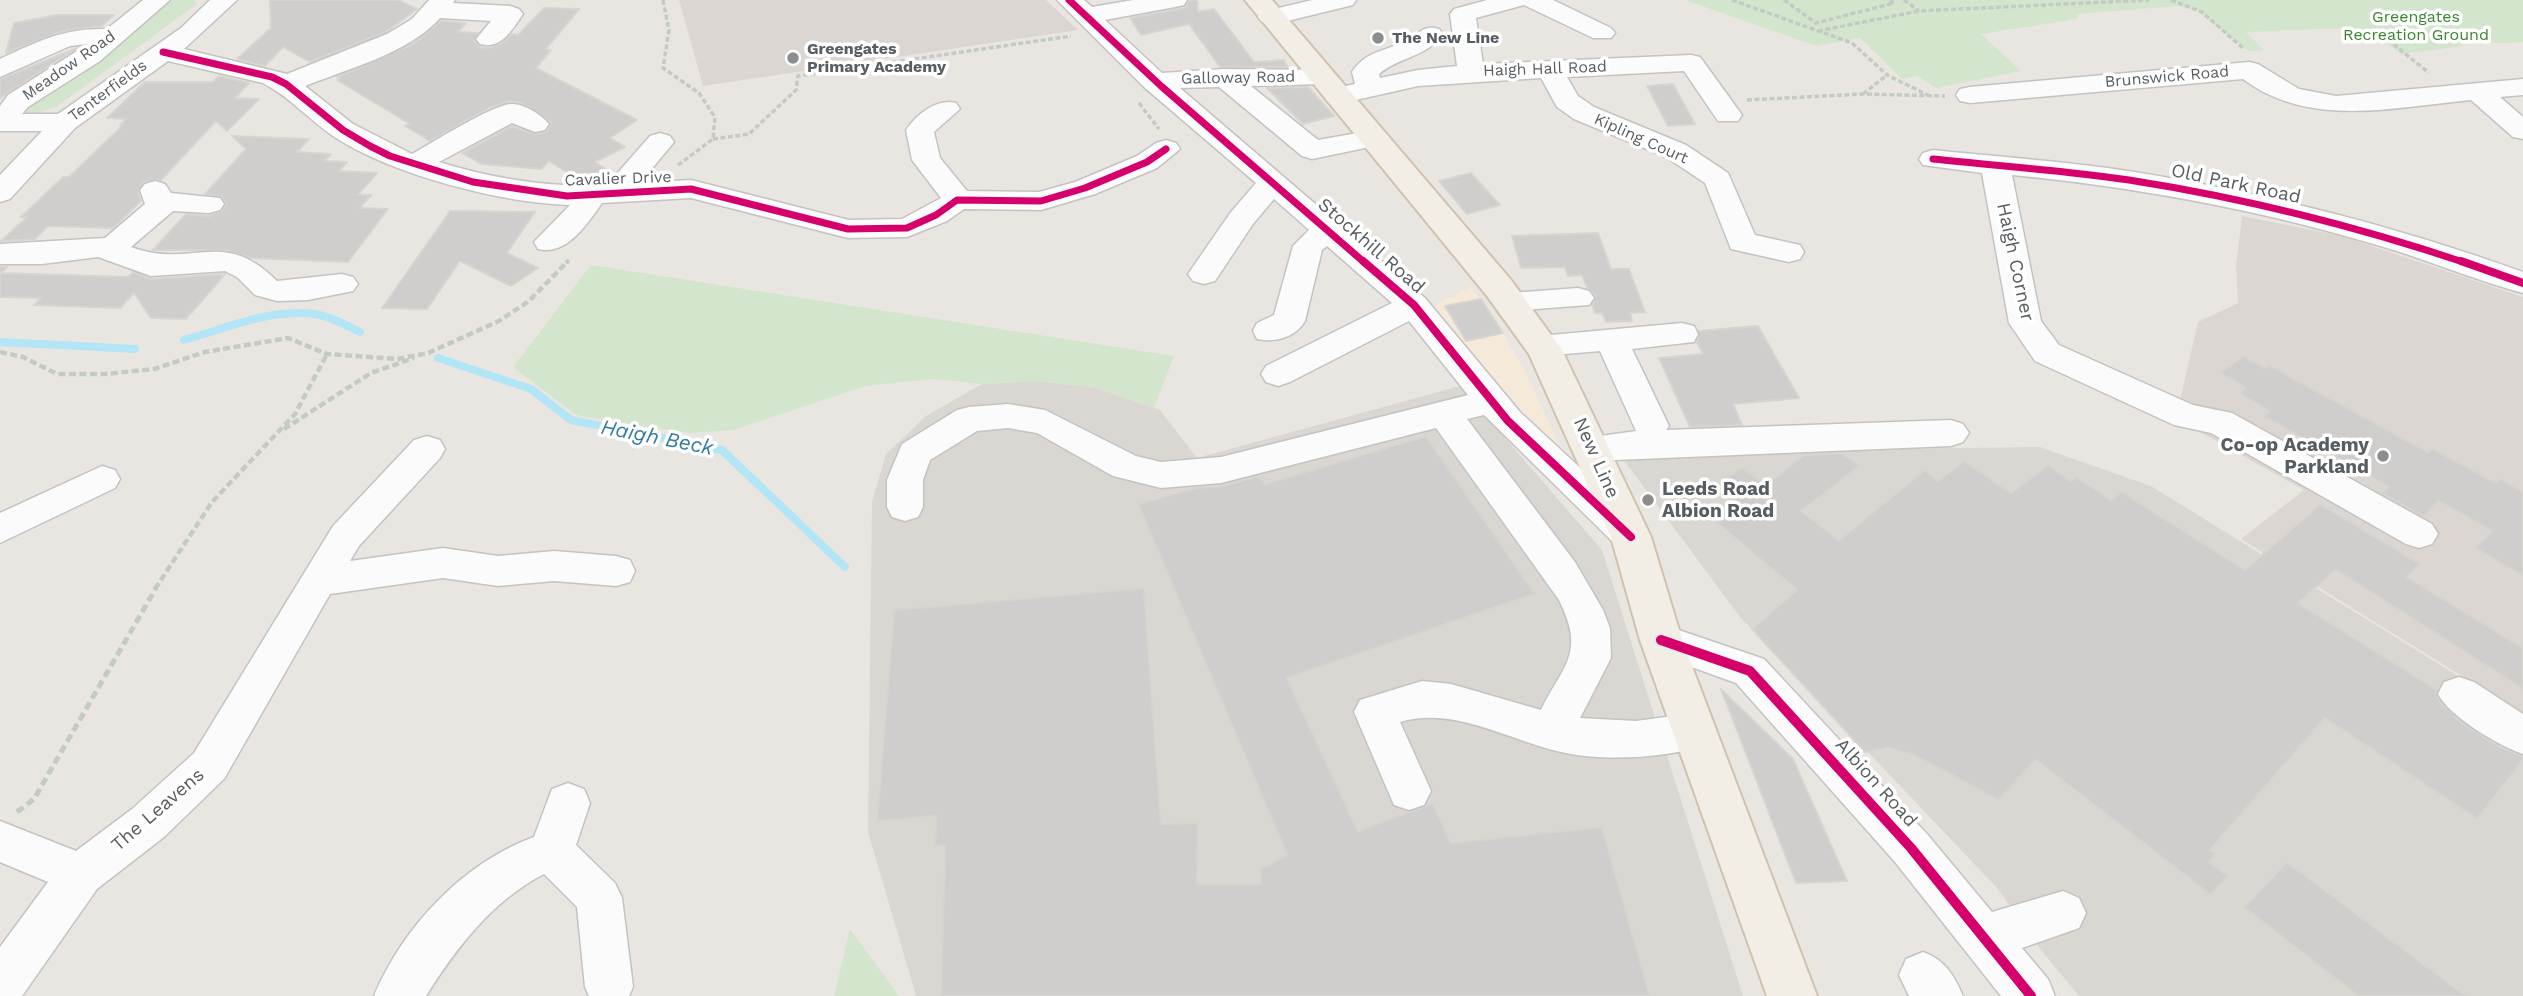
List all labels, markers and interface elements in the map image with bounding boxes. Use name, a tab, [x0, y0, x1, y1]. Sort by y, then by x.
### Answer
park label: Greengates Recreation Ground	[2343, 7, 2489, 45]
street label: Meadow Road	[19, 27, 119, 105]
place label: The New Line	[1392, 28, 1499, 48]
marker: The New Line	[1370, 30, 1386, 46]
place label: Greengates Primary Academy	[807, 39, 946, 77]
marker: Greengates Primary Academy	[785, 50, 801, 66]
street label: Tenterfields	[65, 56, 151, 126]
street label: Haigh Hall Road	[1483, 57, 1607, 81]
street label: Brunswick Road	[2104, 62, 2230, 92]
street label: Galloway Road	[1181, 67, 1295, 89]
street label: Kipling Court	[1591, 110, 1691, 168]
street label: Old Park Road	[2169, 159, 2303, 209]
street label: Cavalier Drive	[564, 168, 672, 190]
street label: Stockhill Road	[1313, 193, 1429, 299]
street label: Haigh Corner	[1991, 201, 2039, 323]
street label: New Line	[1568, 414, 1624, 502]
water label: Haigh Beck	[599, 415, 715, 461]
place label: Co-op Academy Parkland	[2221, 434, 2369, 478]
marker: Co-op Academy Parkland	[2375, 448, 2391, 464]
place label: Leeds Road Albion Road	[1662, 478, 1774, 522]
marker: Leeds Road Albion Road	[1640, 492, 1656, 508]
street label: Albion Road	[1830, 734, 1922, 832]
street label: The Leavens	[107, 764, 209, 856]

